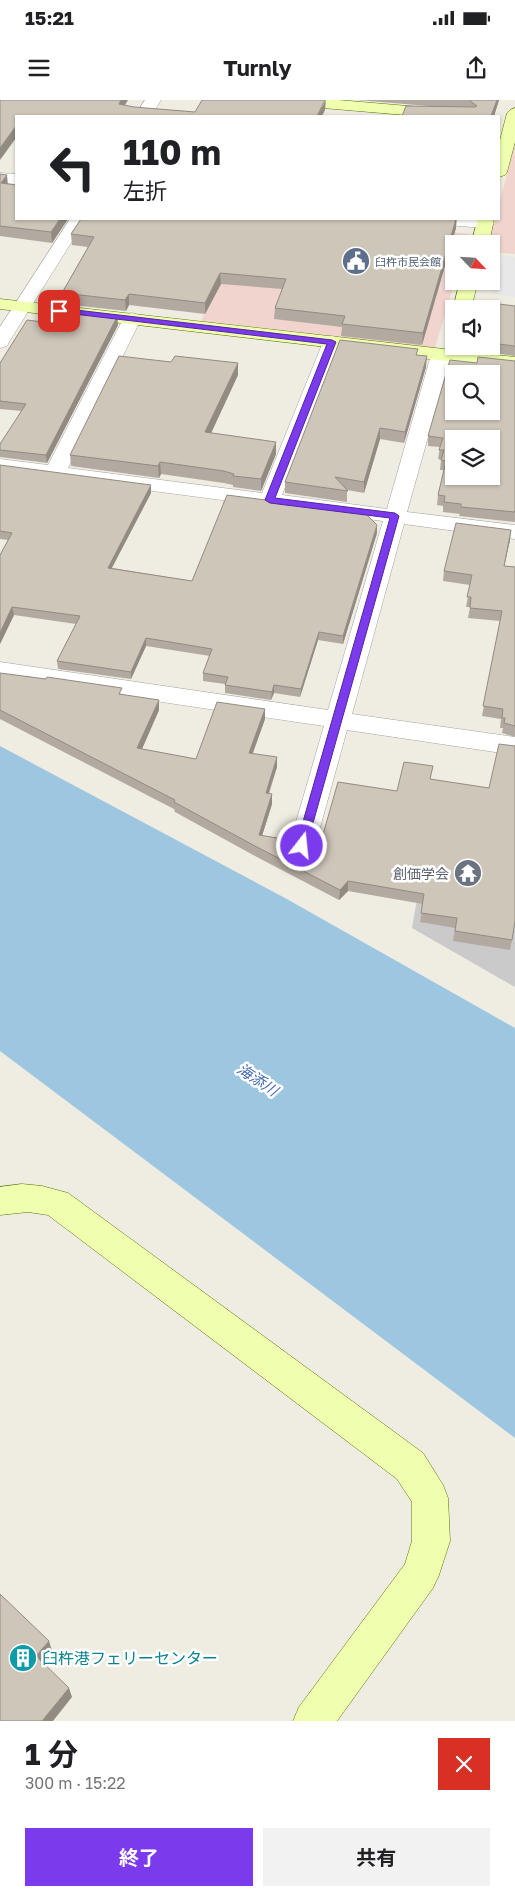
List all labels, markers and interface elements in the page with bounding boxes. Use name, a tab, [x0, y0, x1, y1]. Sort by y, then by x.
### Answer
text: 15:21	[25, 6, 74, 29]
icon: menu	[25, 54, 53, 82]
text: Turnly	[223, 54, 292, 81]
icon: share	[462, 54, 490, 82]
text: 110 m	[123, 131, 221, 173]
icon: left	[40, 135, 105, 200]
text: 左折	[123, 177, 167, 204]
north arrow	[445, 235, 500, 290]
map controls	[445, 235, 500, 485]
public building icon: 臼杵市民会館	[341, 246, 371, 276]
place label: 臼杵市民会館	[375, 255, 441, 268]
pin	[38, 290, 80, 332]
icon: arrive	[45, 297, 73, 325]
button: sound	[445, 300, 500, 355]
button: search	[445, 365, 500, 420]
button: layers	[445, 430, 500, 485]
position arrow	[275, 819, 327, 871]
temple icon: 創価学会	[453, 858, 483, 888]
place label: 創価学会	[393, 865, 449, 882]
water label: 海添川	[234, 1059, 283, 1100]
building icon: 臼杵港フェリーセンター	[8, 1643, 38, 1673]
place label: 臼杵港フェリーセンター	[42, 1648, 218, 1668]
text: 1 分	[25, 1736, 78, 1772]
button: close	[438, 1738, 490, 1790]
text: 300 m · 15:22	[25, 1773, 126, 1793]
button: 終了	[25, 1828, 253, 1886]
button: 共有	[263, 1828, 490, 1886]

